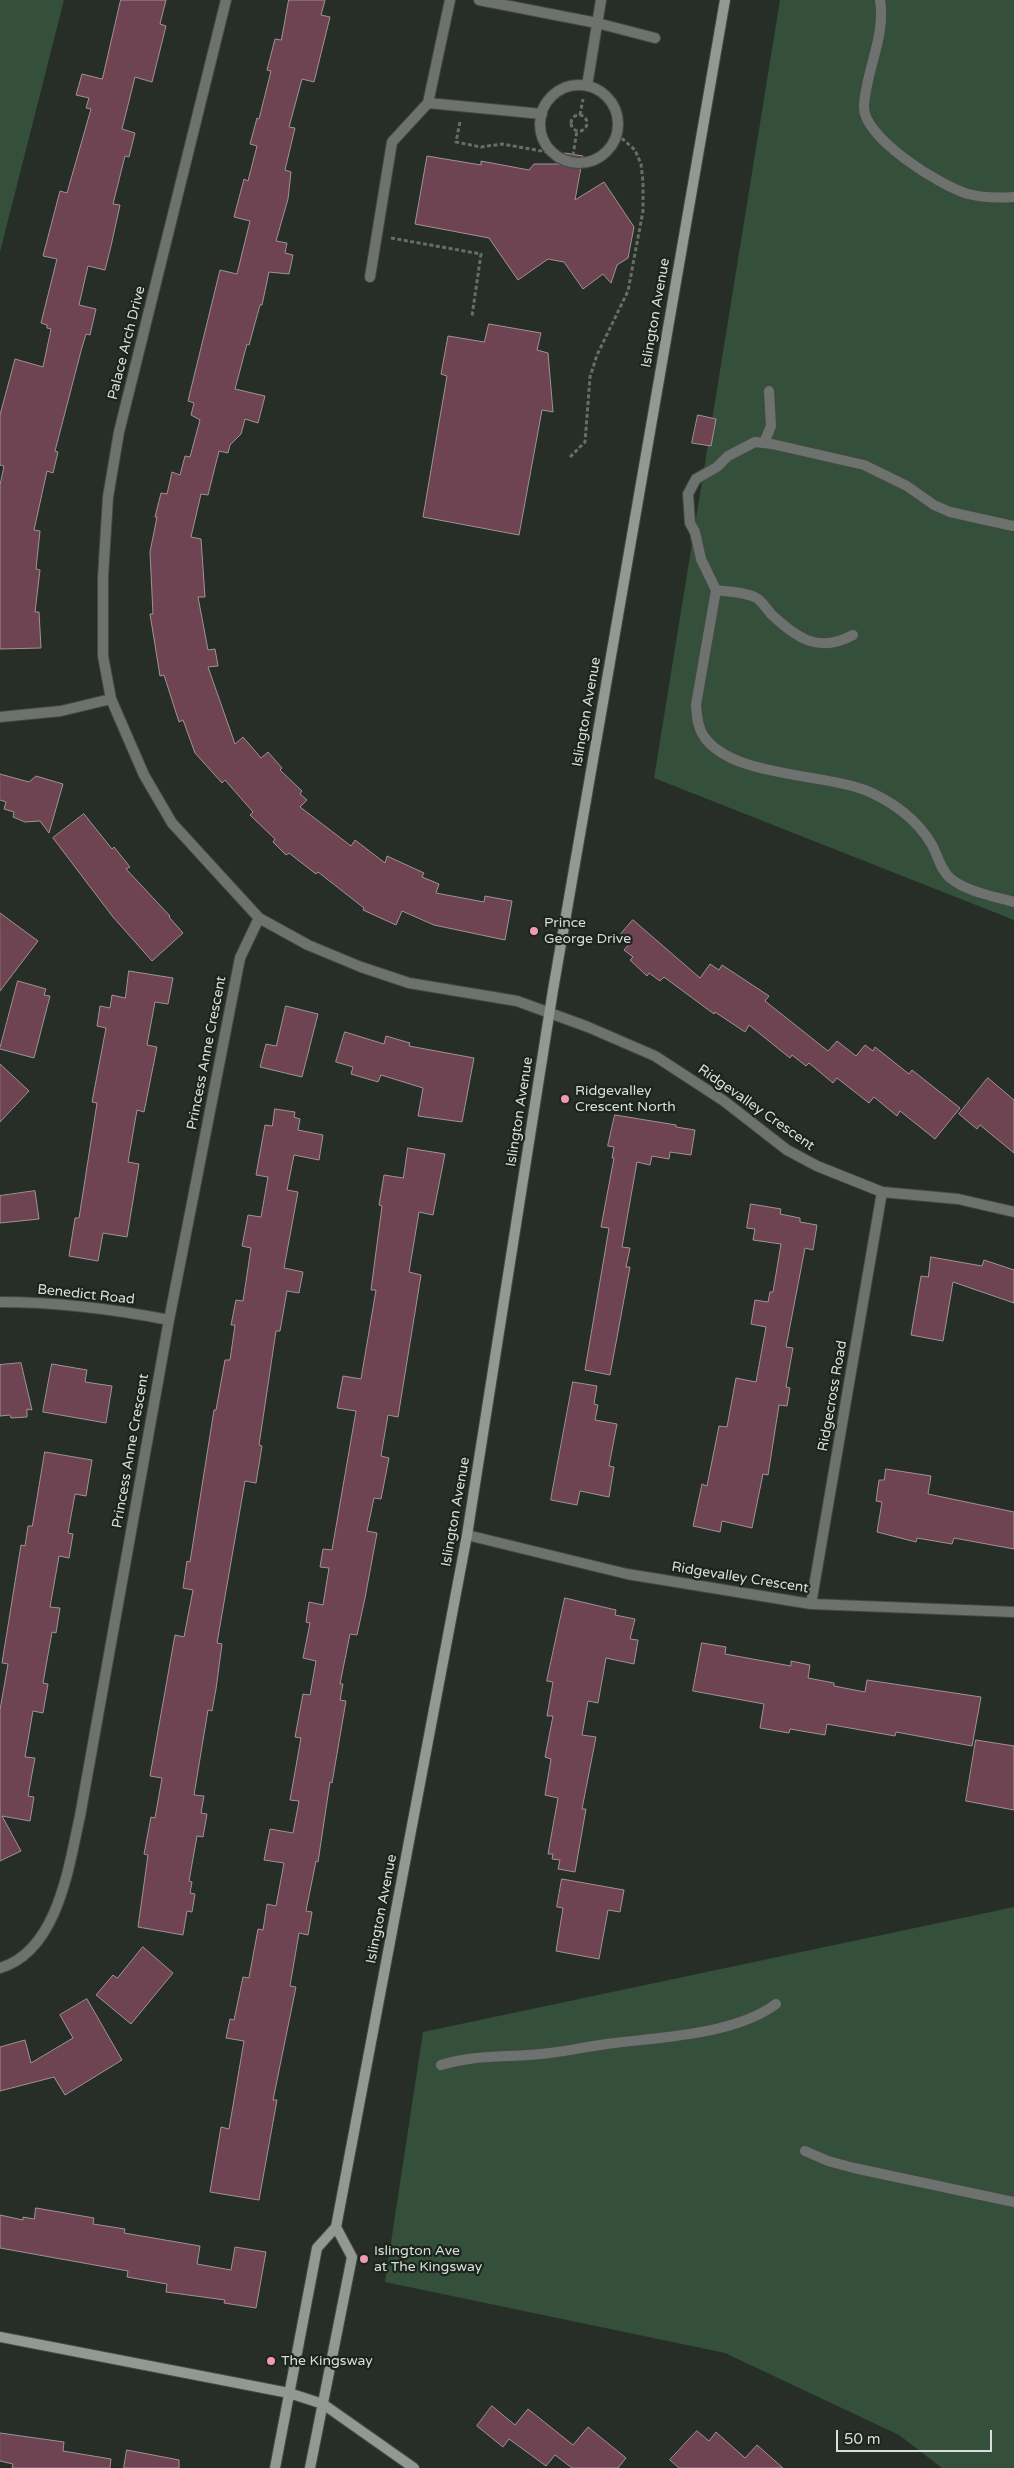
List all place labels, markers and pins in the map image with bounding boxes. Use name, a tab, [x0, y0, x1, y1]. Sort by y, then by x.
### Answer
place label: Prince George Drive	[544, 915, 631, 948]
marker: Prince George Drive	[528, 925, 540, 937]
place label: Ridgevalley Crescent North	[575, 1083, 676, 1116]
marker: Ridgevalley Crescent North	[559, 1093, 571, 1105]
place label: Islington Ave at The Kingsway	[374, 2243, 482, 2276]
marker: Islington Ave at The Kingsway	[358, 2253, 370, 2265]
place label: The Kingsway	[281, 2353, 373, 2369]
marker: The Kingsway	[265, 2355, 277, 2367]

